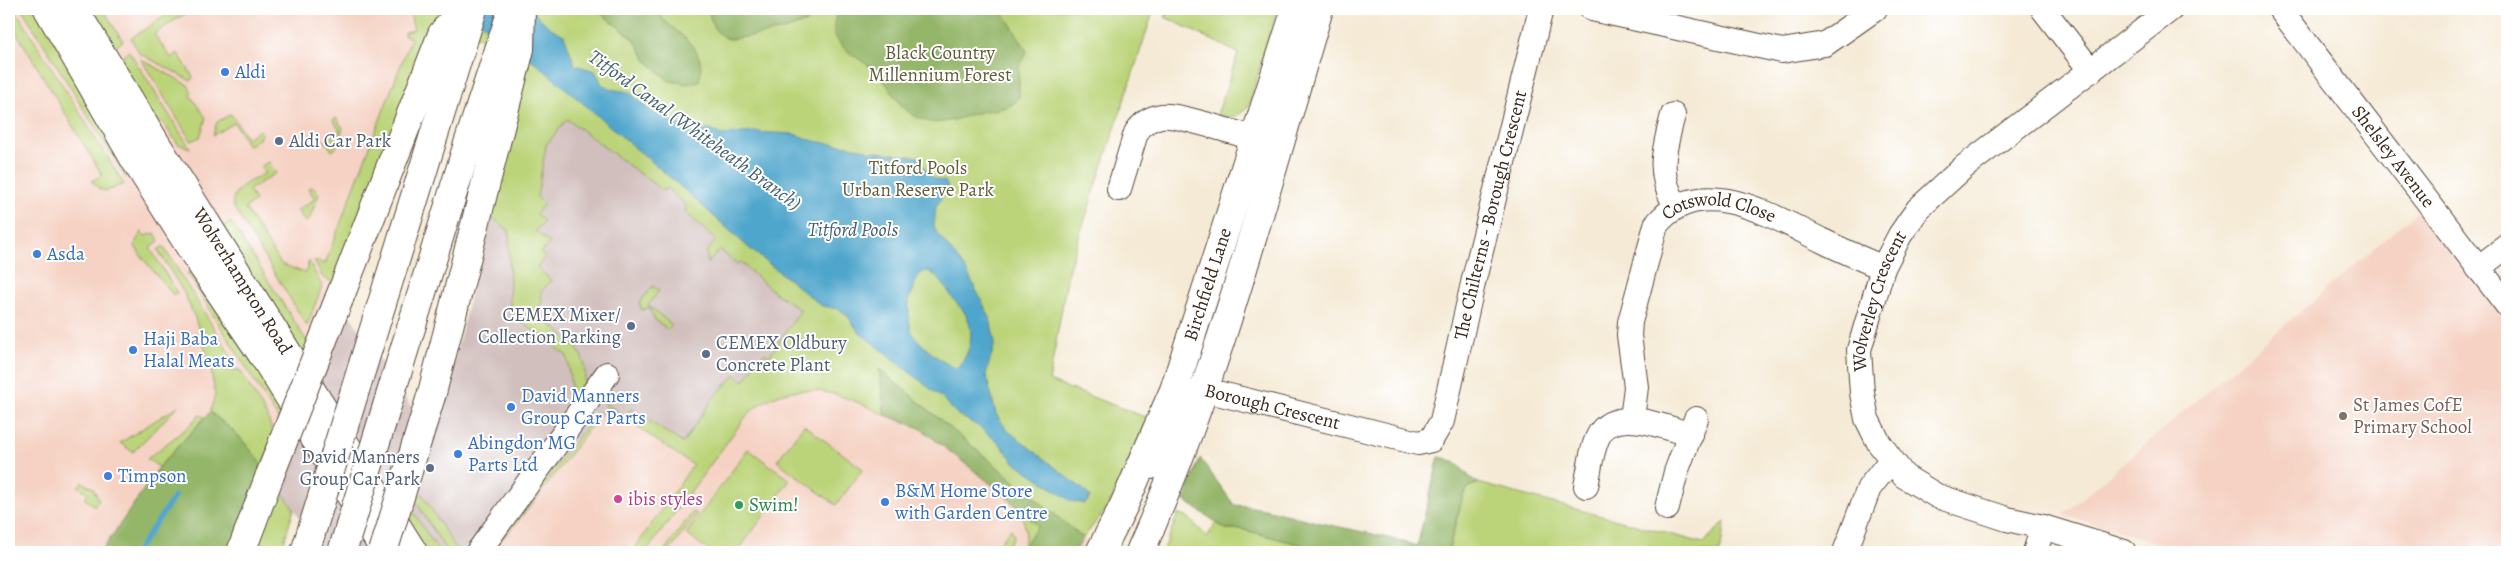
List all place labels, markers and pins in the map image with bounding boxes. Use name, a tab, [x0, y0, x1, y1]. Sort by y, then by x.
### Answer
place label: Aldi	[234, 59, 266, 85]
marker: Aldi	[219, 66, 231, 78]
place label: Aldi Car Park	[288, 128, 392, 154]
marker: Aldi Car Park	[273, 135, 285, 147]
place label: Asda	[46, 241, 85, 267]
marker: Asda	[31, 248, 43, 260]
place label: CEMEX Mixer/ Collection Parking	[478, 302, 621, 350]
marker: CEMEX Mixer/ Collection Parking	[625, 320, 637, 332]
place label: Haji Baba Halal Meats	[143, 326, 235, 374]
place label: CEMEX Oldbury Concrete Plant	[716, 330, 847, 378]
marker: Haji Baba Halal Meats	[127, 344, 139, 356]
marker: CEMEX Oldbury Concrete Plant	[700, 348, 712, 360]
place label: David Manners Group Car Parts	[521, 383, 646, 431]
place label: St James CofE Primary School	[2353, 392, 2472, 440]
marker: David Manners Group Car Parts	[505, 401, 517, 413]
marker: St James CofE Primary School	[2337, 410, 2349, 422]
place label: Abingdon MG Parts Ltd	[467, 430, 576, 478]
place label: David Manners Group Car Park	[300, 444, 421, 492]
marker: Abingdon MG Parts Ltd	[452, 448, 464, 460]
marker: David Manners Group Car Park	[424, 462, 436, 474]
place label: Timpson	[118, 463, 187, 489]
marker: Timpson	[102, 470, 114, 482]
place label: B&M Home Store with Garden Centre	[894, 478, 1048, 526]
place label: ibis styles	[628, 486, 703, 512]
place label: Swim!	[749, 492, 799, 518]
marker: ibis styles	[612, 493, 624, 505]
marker: B&M Home Store with Garden Centre	[879, 496, 891, 508]
marker: Swim!	[733, 499, 745, 511]

